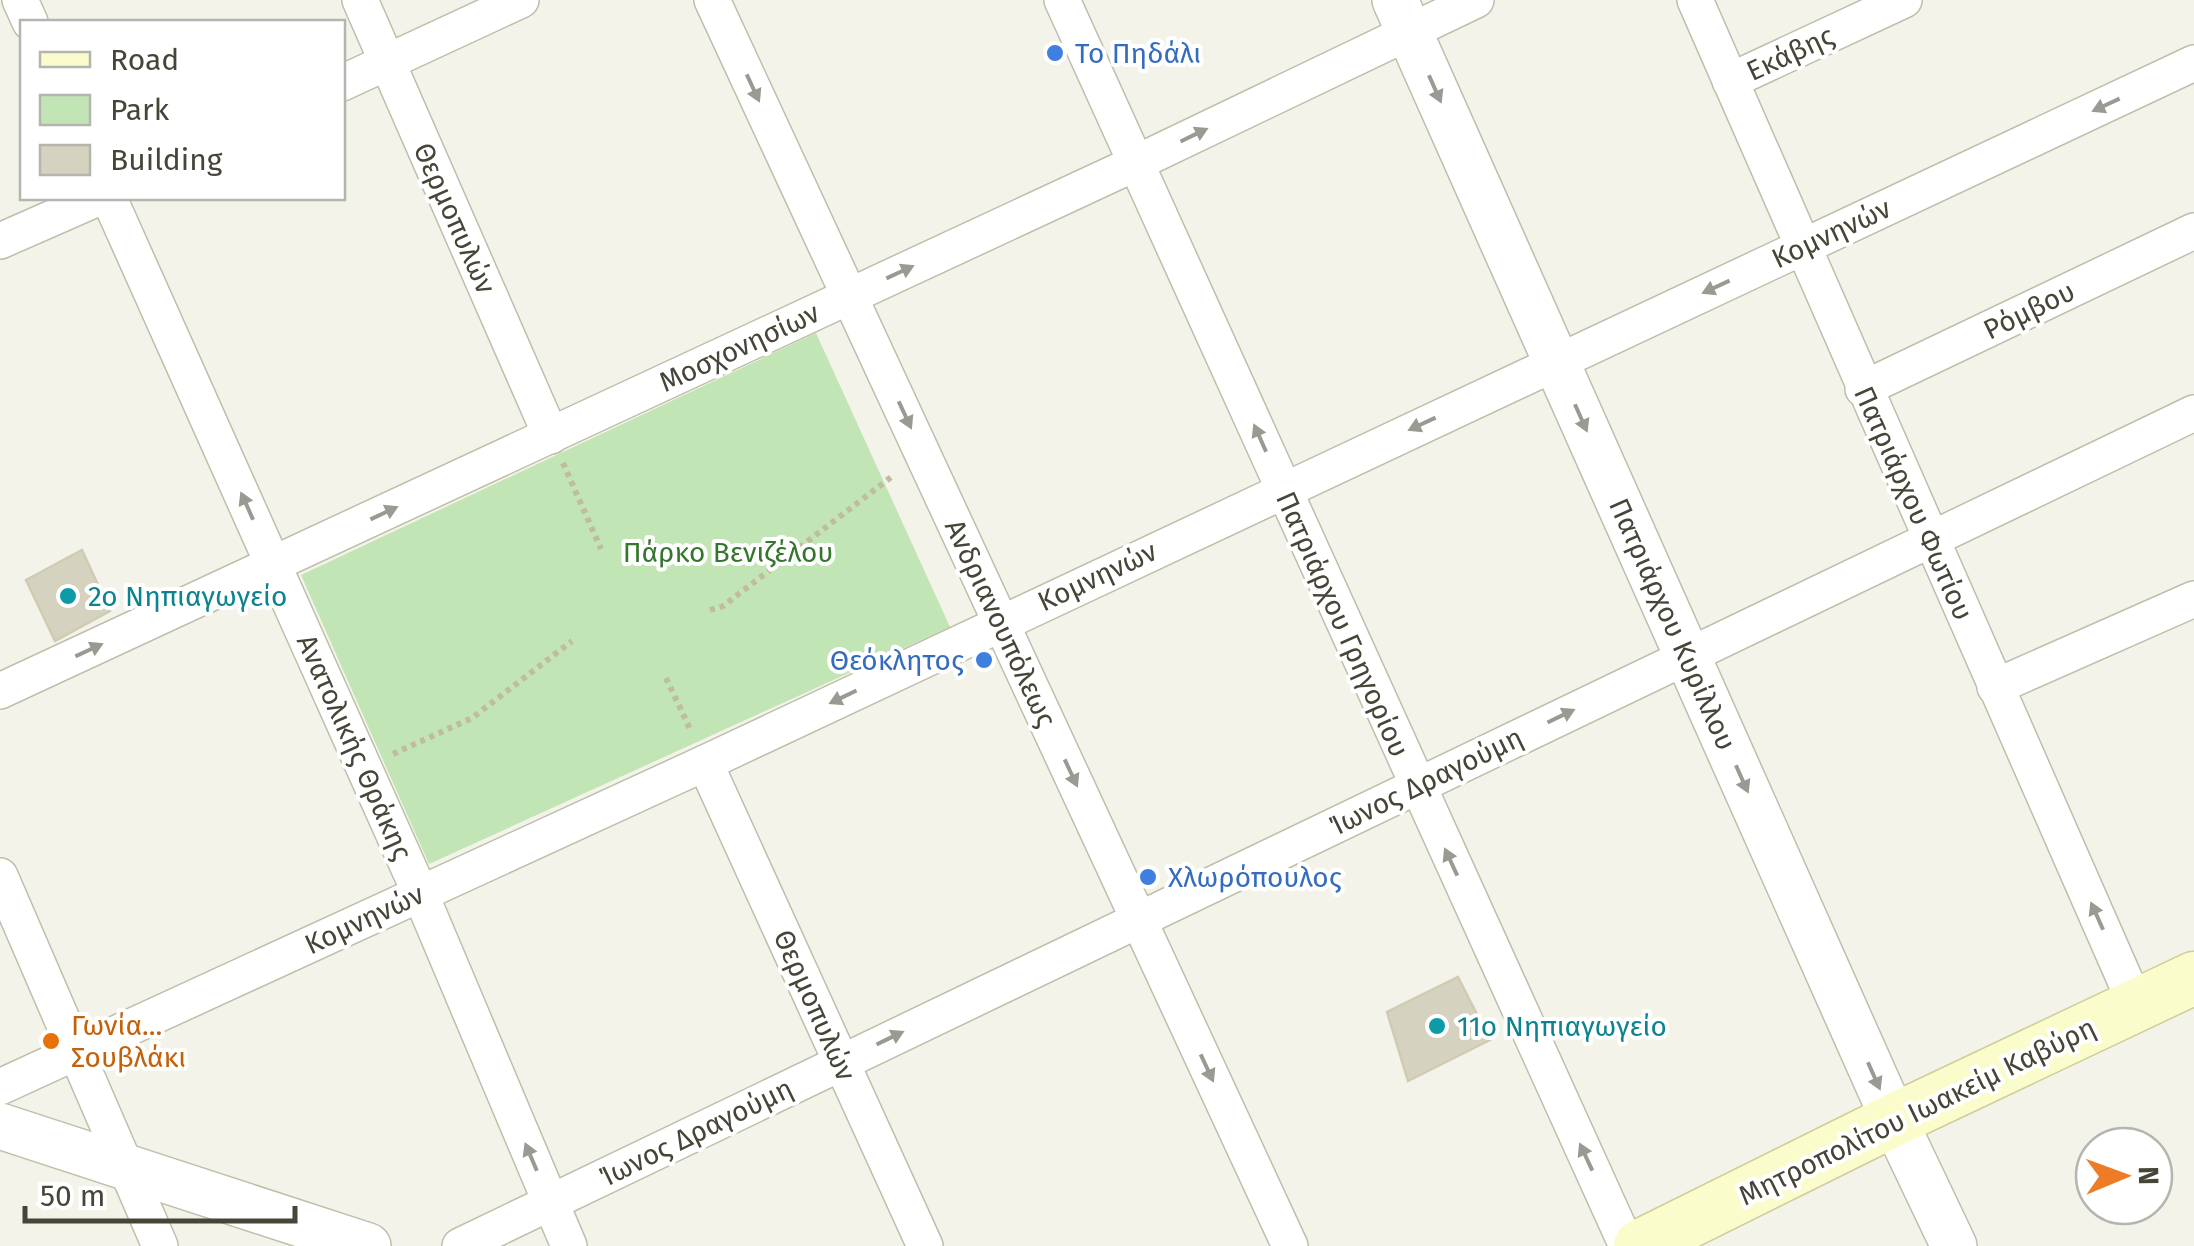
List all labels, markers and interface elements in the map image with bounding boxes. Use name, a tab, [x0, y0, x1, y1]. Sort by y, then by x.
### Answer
street label: Εκάβης	[1741, 19, 1839, 88]
legend	[20, 20, 345, 200]
place label: Το Πηδάλι	[1075, 37, 1201, 70]
text: Road	[110, 42, 179, 78]
marker: Το Πηδάλι	[1044, 42, 1066, 64]
one-way arrow	[744, 74, 761, 103]
one-way arrow	[1426, 75, 1443, 104]
text: Park	[110, 92, 170, 128]
one-way arrow	[2091, 96, 2120, 113]
one-way arrow	[1180, 126, 1209, 143]
street label: Θερμοπυλών	[407, 138, 503, 299]
text: Building	[110, 142, 223, 178]
street label: Κομνηνών	[1767, 191, 1896, 275]
one-way arrow	[886, 263, 915, 280]
street label: Ρόμβου	[1978, 274, 2080, 347]
one-way arrow	[1701, 279, 1730, 296]
street label: Μοσχονησίων	[654, 296, 825, 399]
street label: Πατριάρχου Φωτίου	[1847, 381, 1980, 625]
one-way arrow	[896, 401, 913, 430]
one-way arrow	[1573, 403, 1589, 433]
one-way arrow	[1407, 416, 1436, 433]
one-way arrow	[1252, 423, 1268, 453]
street label: Πατριάρχου Γρηγορίου	[1269, 487, 1416, 762]
one-way arrow	[239, 491, 255, 521]
street label: Πατριάρχου Κυρίλλου	[1602, 493, 1743, 755]
one-way arrow	[369, 505, 398, 522]
street label: Ανδριανουπόλεως	[938, 514, 1063, 732]
street label: Κομνηνών	[1033, 534, 1162, 618]
park label: Πάρκο Βενιζέλου	[623, 536, 833, 569]
place label: 2ο Νηπιαγωγείο	[88, 580, 287, 613]
marker: 2ο Νηπιαγωγείο	[57, 585, 79, 607]
street label: Ανατολικής Θράκης	[290, 629, 419, 865]
one-way arrow	[74, 642, 103, 658]
place label: Θεόκλητος	[830, 644, 964, 677]
marker: Θεόκλητος	[973, 649, 995, 671]
one-way arrow	[828, 689, 857, 706]
one-way arrow	[1547, 707, 1576, 724]
street label: Ίωνος Δραγούμη	[1324, 720, 1528, 842]
one-way arrow	[1062, 759, 1079, 788]
one-way arrow	[1734, 764, 1750, 794]
one-way arrow	[1443, 847, 1460, 876]
place label: Χλωρόπουλος	[1168, 861, 1342, 894]
marker: Χλωρόπουλος	[1137, 866, 1159, 888]
street label: Κομνηνών	[300, 877, 429, 961]
one-way arrow	[2089, 901, 2105, 931]
street label: Θερμοπυλών	[767, 925, 863, 1086]
place label: Γωνία... Σουβλάκι	[71, 1009, 186, 1074]
place label: 11ο Νηπιαγωγείο	[1457, 1010, 1667, 1043]
street label: Μητροπολίτου Ιωακείμ Καβύρη	[1733, 1011, 2101, 1212]
marker: 11ο Νηπιαγωγείο	[1426, 1015, 1448, 1037]
marker: Γωνία... Σουβλάκι	[40, 1030, 62, 1052]
one-way arrow	[876, 1030, 905, 1047]
one-way arrow	[1199, 1054, 1216, 1083]
one-way arrow	[1866, 1062, 1883, 1091]
street label: Ίωνος Δραγούμη	[594, 1071, 798, 1193]
north arrow	[2074, 1126, 2174, 1226]
one-way arrow	[522, 1141, 538, 1171]
one-way arrow	[1578, 1142, 1595, 1171]
scale bar	[25, 1161, 295, 1223]
text: N	[2132, 1166, 2165, 1185]
text: 50 m	[40, 1178, 105, 1214]

